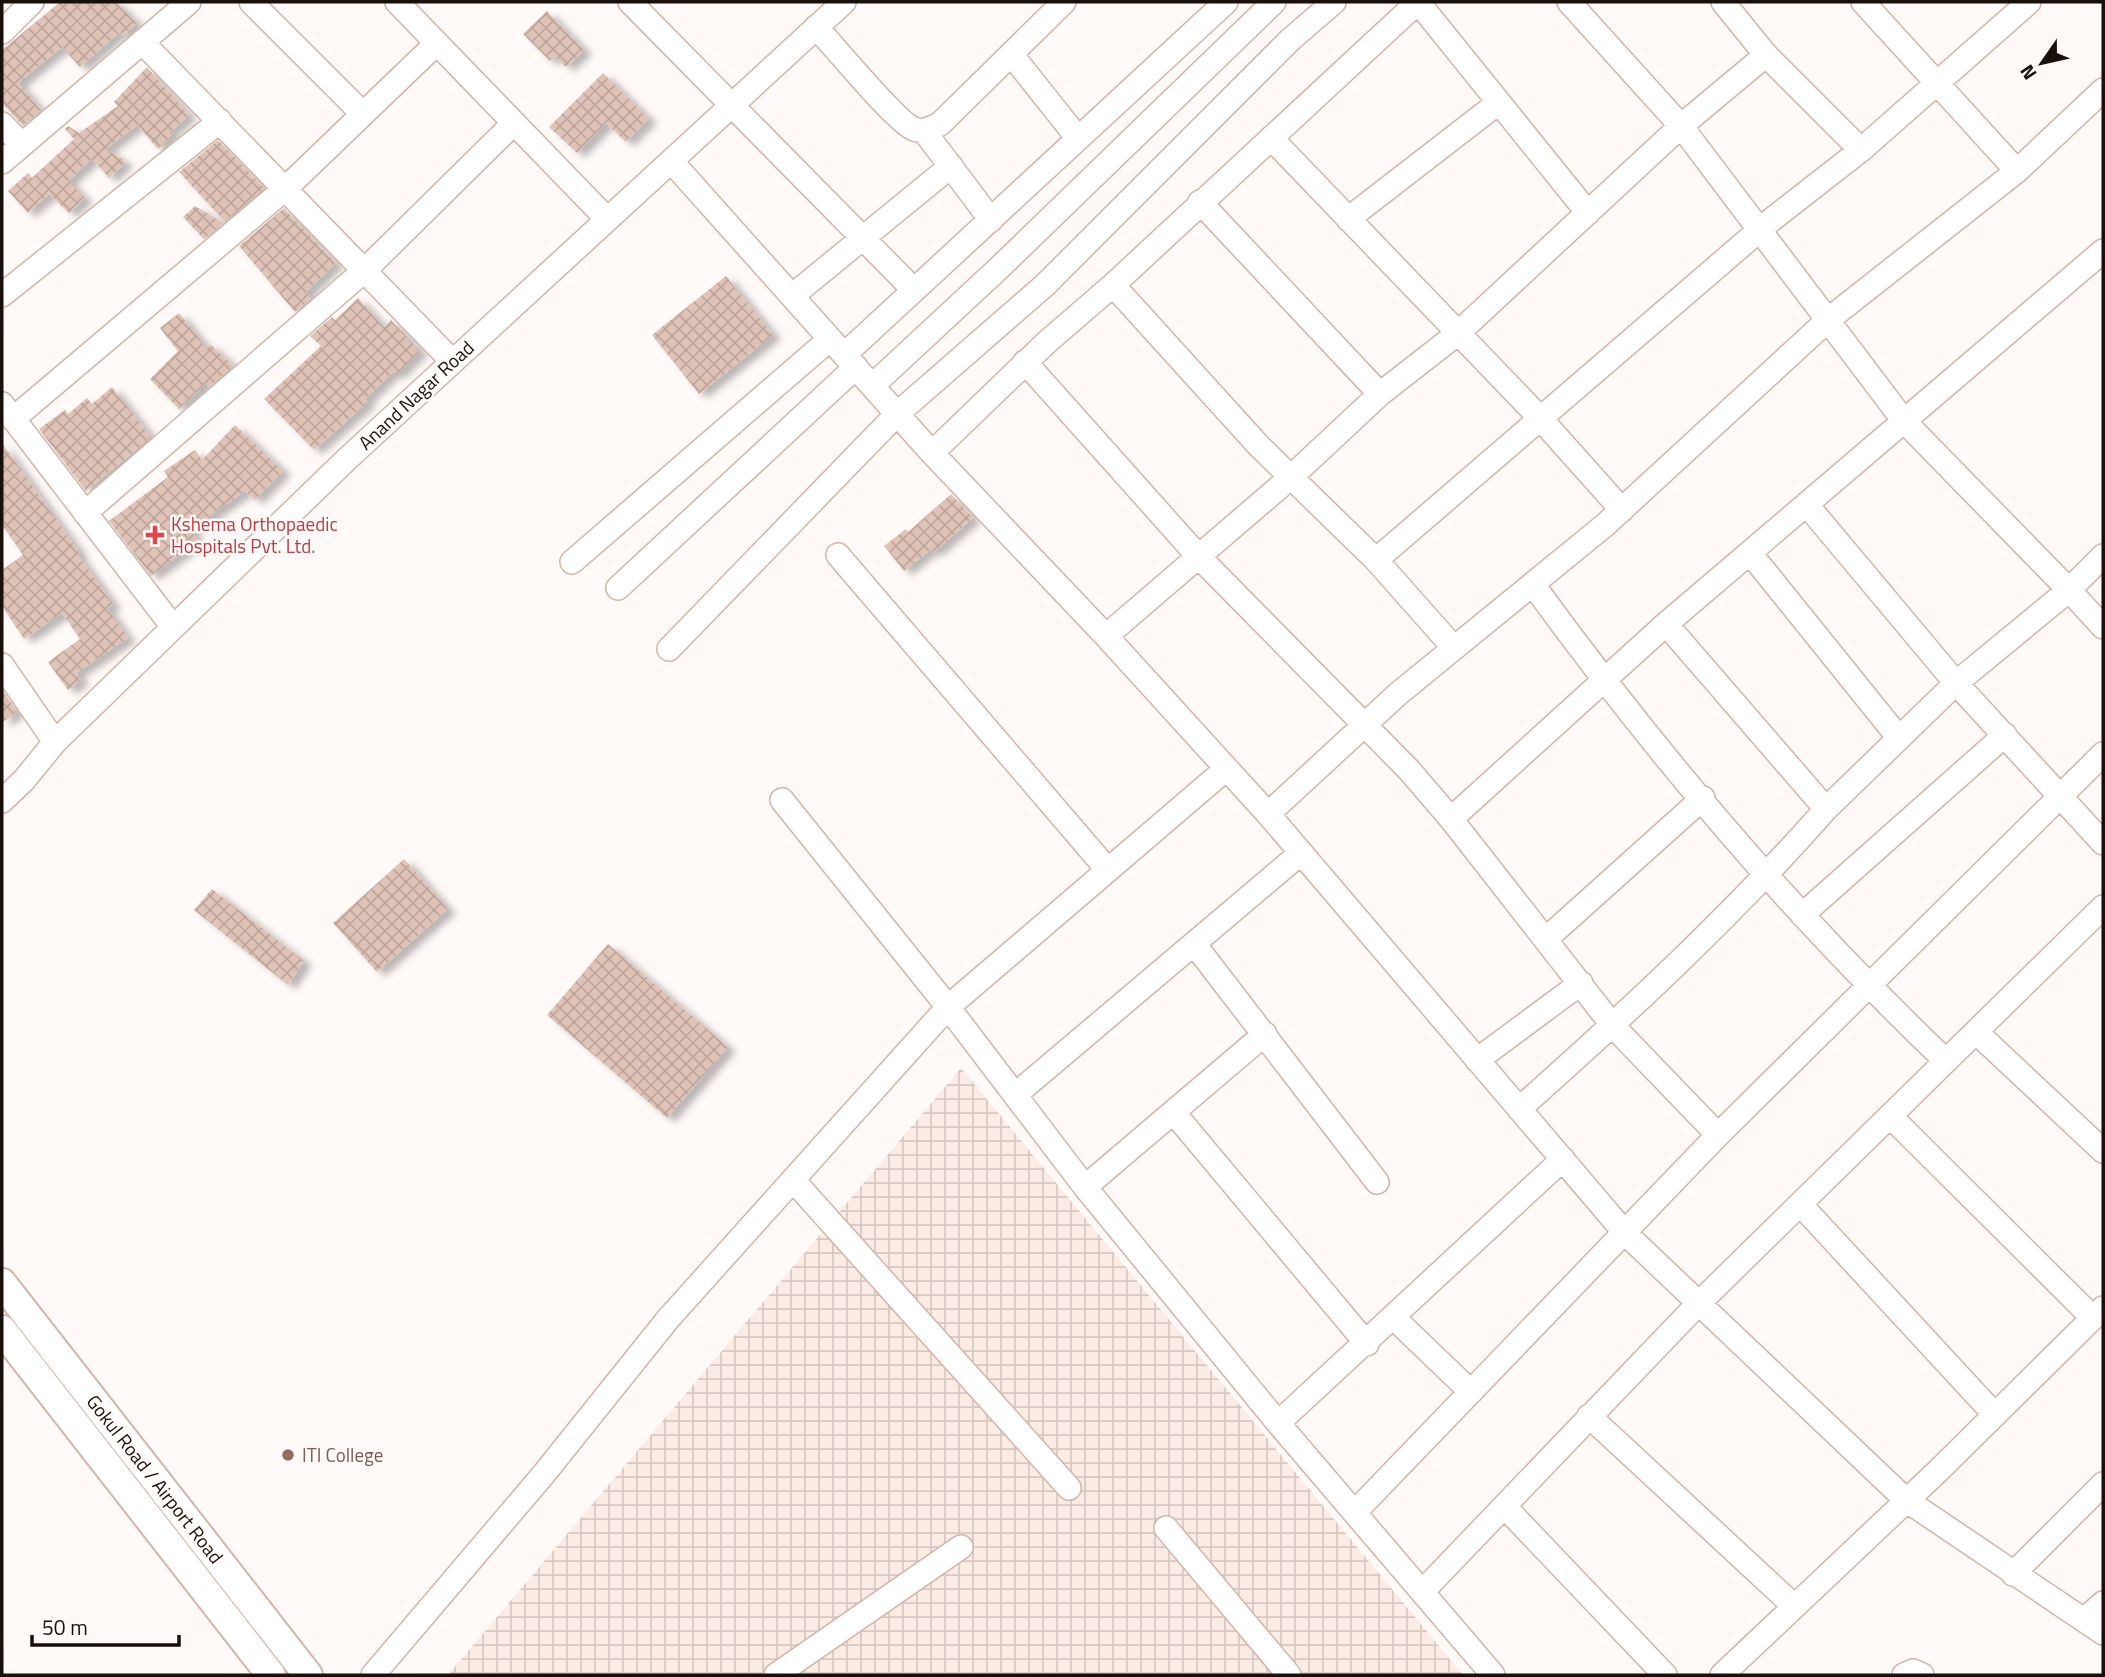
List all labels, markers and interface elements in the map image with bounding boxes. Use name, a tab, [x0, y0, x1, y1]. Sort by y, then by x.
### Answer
north arrow	[2007, 28, 2077, 98]
text: N	[2012, 59, 2043, 86]
street label: Anand Nagar Road	[351, 333, 480, 456]
place label: Kshema Orthopaedic Hospitals Pvt. Ltd.	[171, 509, 338, 560]
marker: Kshema Orthopaedic Hospitals Pvt. Ltd.	[145, 525, 165, 545]
street label: Gokul Road / Airport Road	[80, 1388, 231, 1569]
place label: ITI College	[302, 1440, 383, 1469]
marker: ITI College	[280, 1447, 296, 1463]
scale bar	[32, 1604, 178, 1648]
text: 50 m	[42, 1611, 88, 1643]

